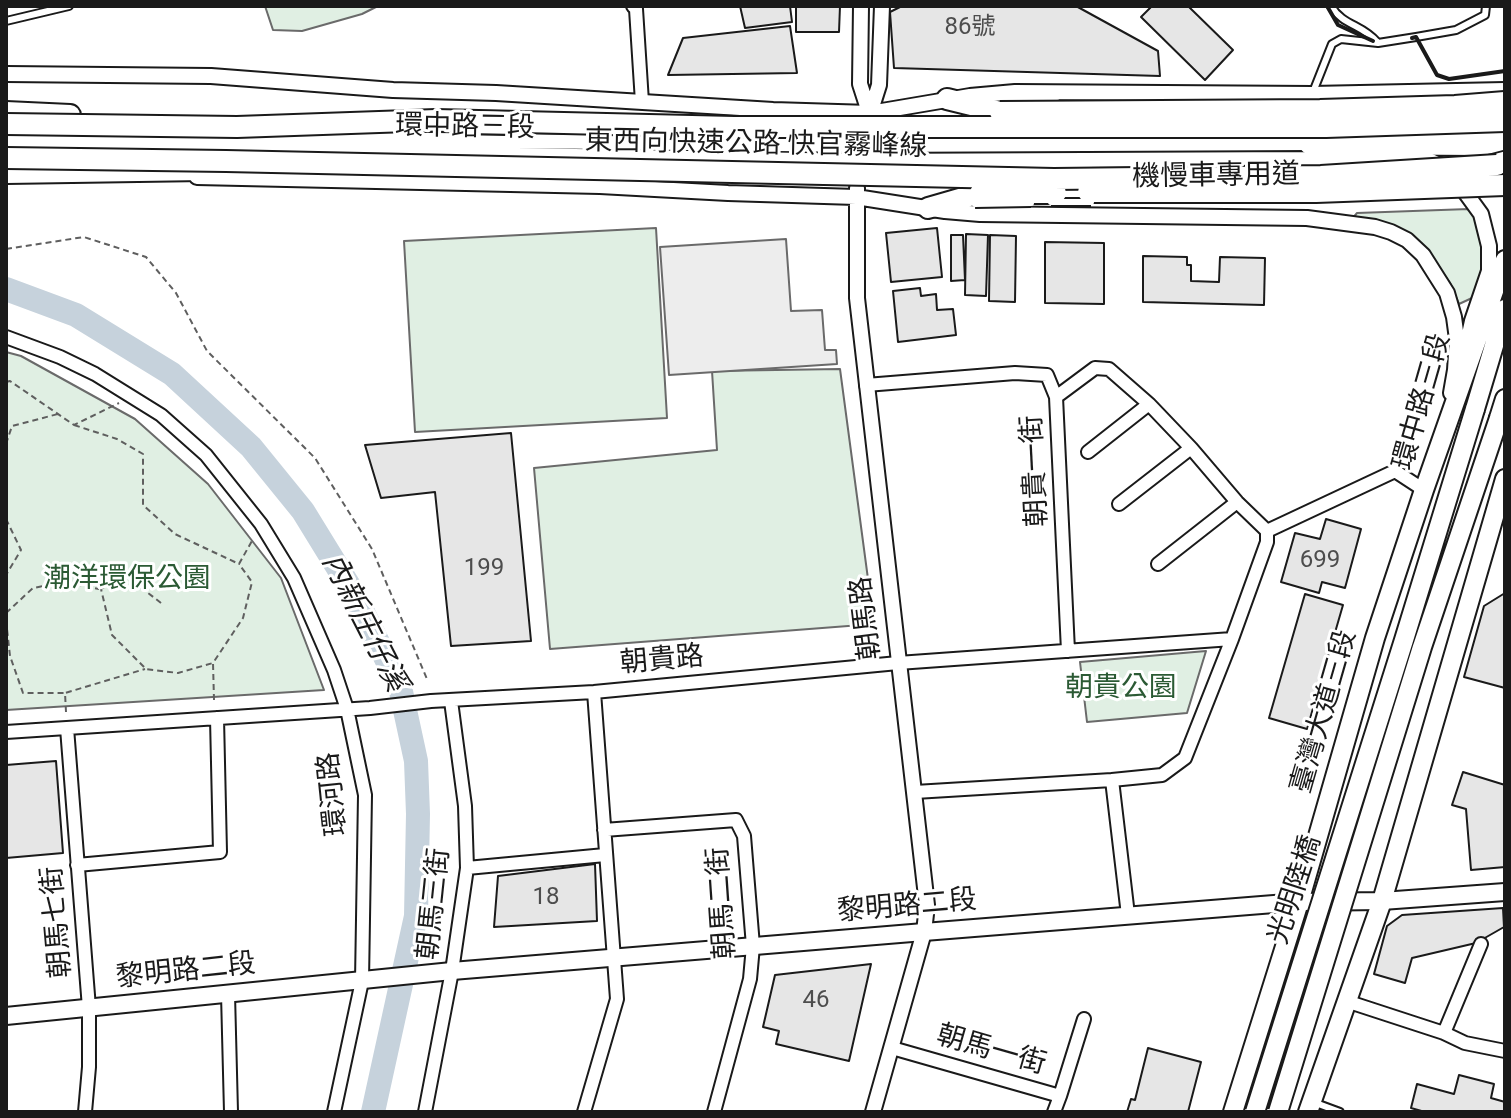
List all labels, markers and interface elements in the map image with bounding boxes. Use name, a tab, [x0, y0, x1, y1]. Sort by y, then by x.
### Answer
house number: 86號	[945, 14, 995, 42]
street label: 環中路三段	[395, 110, 535, 146]
street label: 東西向快速公路 快官霧峰線	[584, 125, 928, 165]
street label: 機慢車專用道	[1132, 159, 1300, 195]
street label: 環中路三段	[1388, 330, 1458, 474]
street label: 朝貴一街	[1016, 414, 1056, 528]
house number: 699	[1300, 547, 1340, 575]
water label: 內新庄仔溪	[313, 548, 413, 698]
house number: 199	[464, 555, 504, 583]
park label: 潮洋環保公園	[43, 563, 211, 597]
street label: 朝馬路	[845, 574, 889, 662]
street label: 臺灣大道三段	[1286, 627, 1364, 797]
street label: 朝貴路	[619, 641, 705, 681]
park label: 朝貴公園	[1065, 672, 1177, 706]
street label: 環河路	[313, 750, 355, 838]
street label: 光明陸橋	[1263, 832, 1329, 948]
street label: 朝馬二街	[702, 846, 744, 960]
street label: 朝馬三街	[412, 847, 458, 961]
street label: 朝馬七街	[36, 865, 80, 979]
house number: 18	[533, 884, 559, 912]
street label: 黎明路二段	[836, 884, 978, 930]
street label: 黎明路二段	[115, 948, 257, 996]
house number: 46	[803, 987, 829, 1015]
street label: 朝馬一街	[933, 1019, 1049, 1083]

